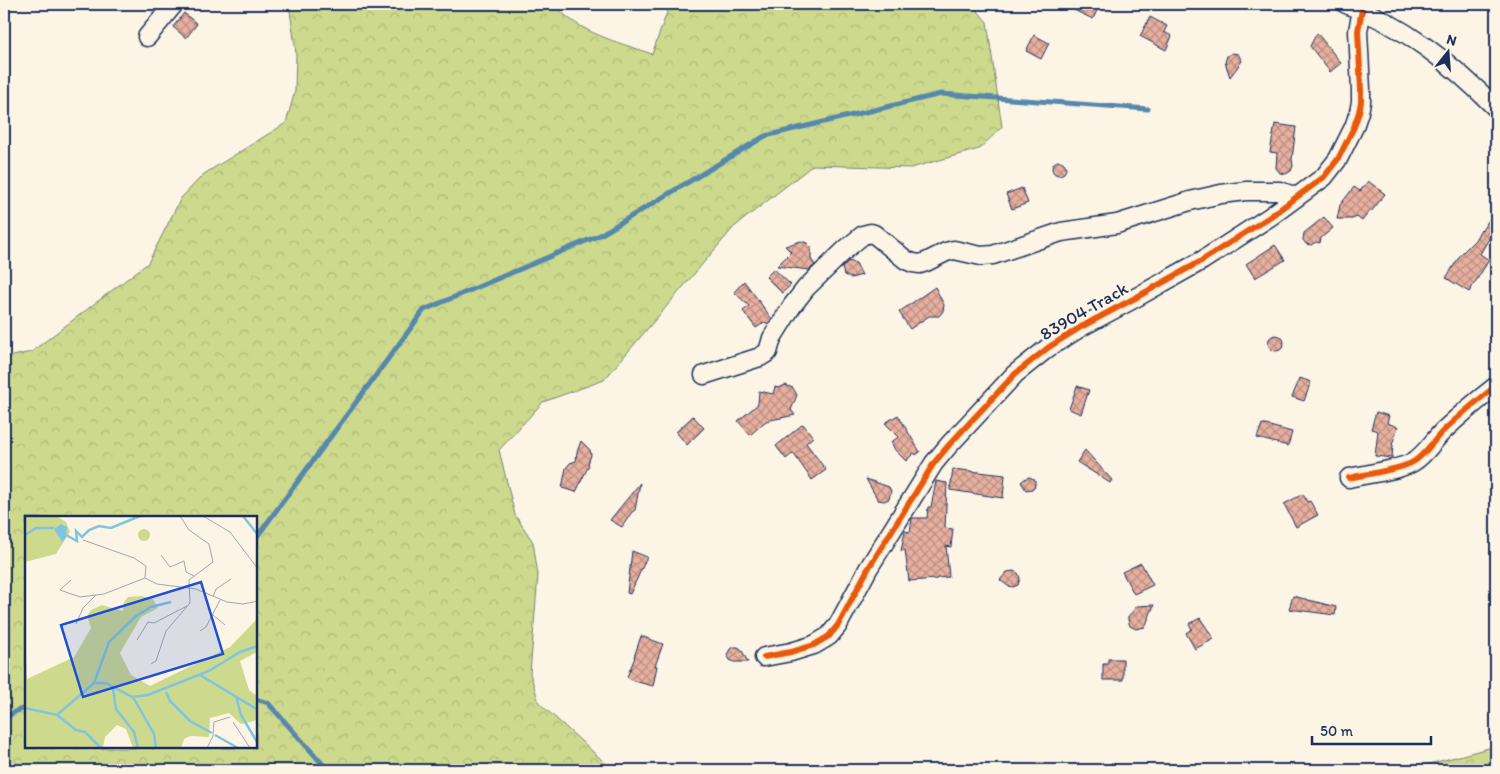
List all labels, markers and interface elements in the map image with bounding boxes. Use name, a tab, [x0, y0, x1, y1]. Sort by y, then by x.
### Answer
north arrow	[1422, 28, 1472, 78]
text: N	[1445, 31, 1459, 50]
street label: 83904 Track	[1036, 277, 1132, 345]
inset map	[25, 516, 258, 749]
scale bar	[1312, 714, 1431, 746]
text: 50 m	[1320, 722, 1353, 740]

